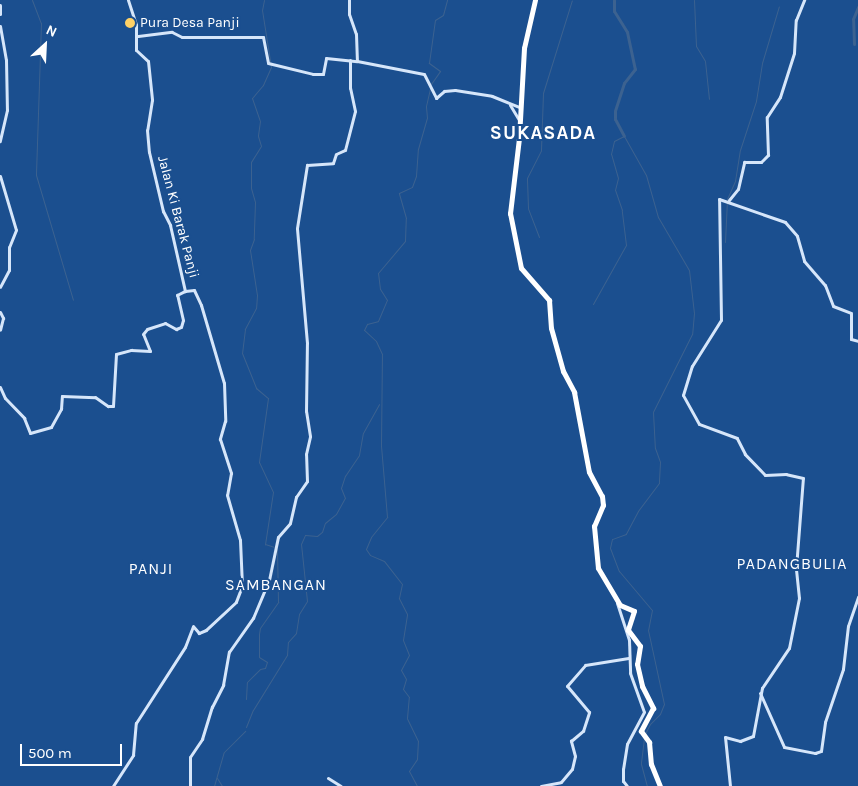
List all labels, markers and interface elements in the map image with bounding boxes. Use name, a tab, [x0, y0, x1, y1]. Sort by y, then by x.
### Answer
place label: Pura Desa Panji	[140, 15, 240, 31]
marker: Pura Desa Panji	[124, 17, 136, 29]
north arrow	[20, 20, 70, 70]
text: N	[43, 21, 60, 41]
district label: SUKASADA	[489, 123, 597, 145]
street label: Jalan Ki Barak Panji	[154, 154, 202, 280]
district label: PADANGBULIA	[735, 554, 849, 574]
district label: PANJI	[128, 559, 174, 579]
district label: SAMBANGAN	[224, 575, 328, 595]
scale bar	[22, 734, 125, 766]
text: 500 m	[28, 744, 72, 762]

